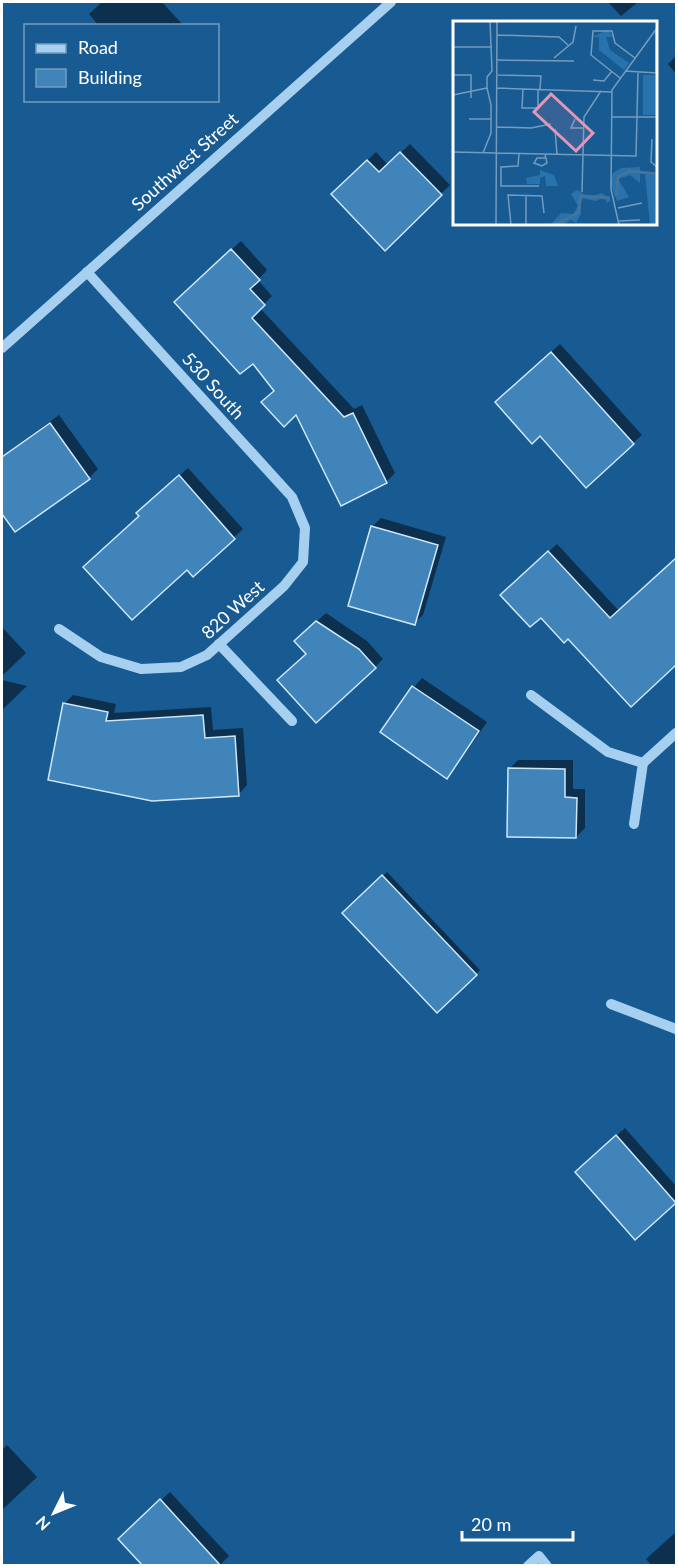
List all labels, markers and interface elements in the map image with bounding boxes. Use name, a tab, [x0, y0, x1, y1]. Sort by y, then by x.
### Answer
inset map	[453, 21, 657, 225]
legend	[24, 24, 219, 102]
text: Road	[78, 36, 118, 58]
text: Building	[78, 66, 142, 88]
street label: Southwest Street	[126, 107, 243, 215]
street label: 530 South	[178, 347, 249, 423]
street label: 820 West	[196, 575, 269, 643]
north arrow	[24, 1483, 84, 1543]
scale bar	[462, 1504, 573, 1542]
text: N	[32, 1513, 54, 1535]
text: 20 m	[471, 1513, 511, 1535]

